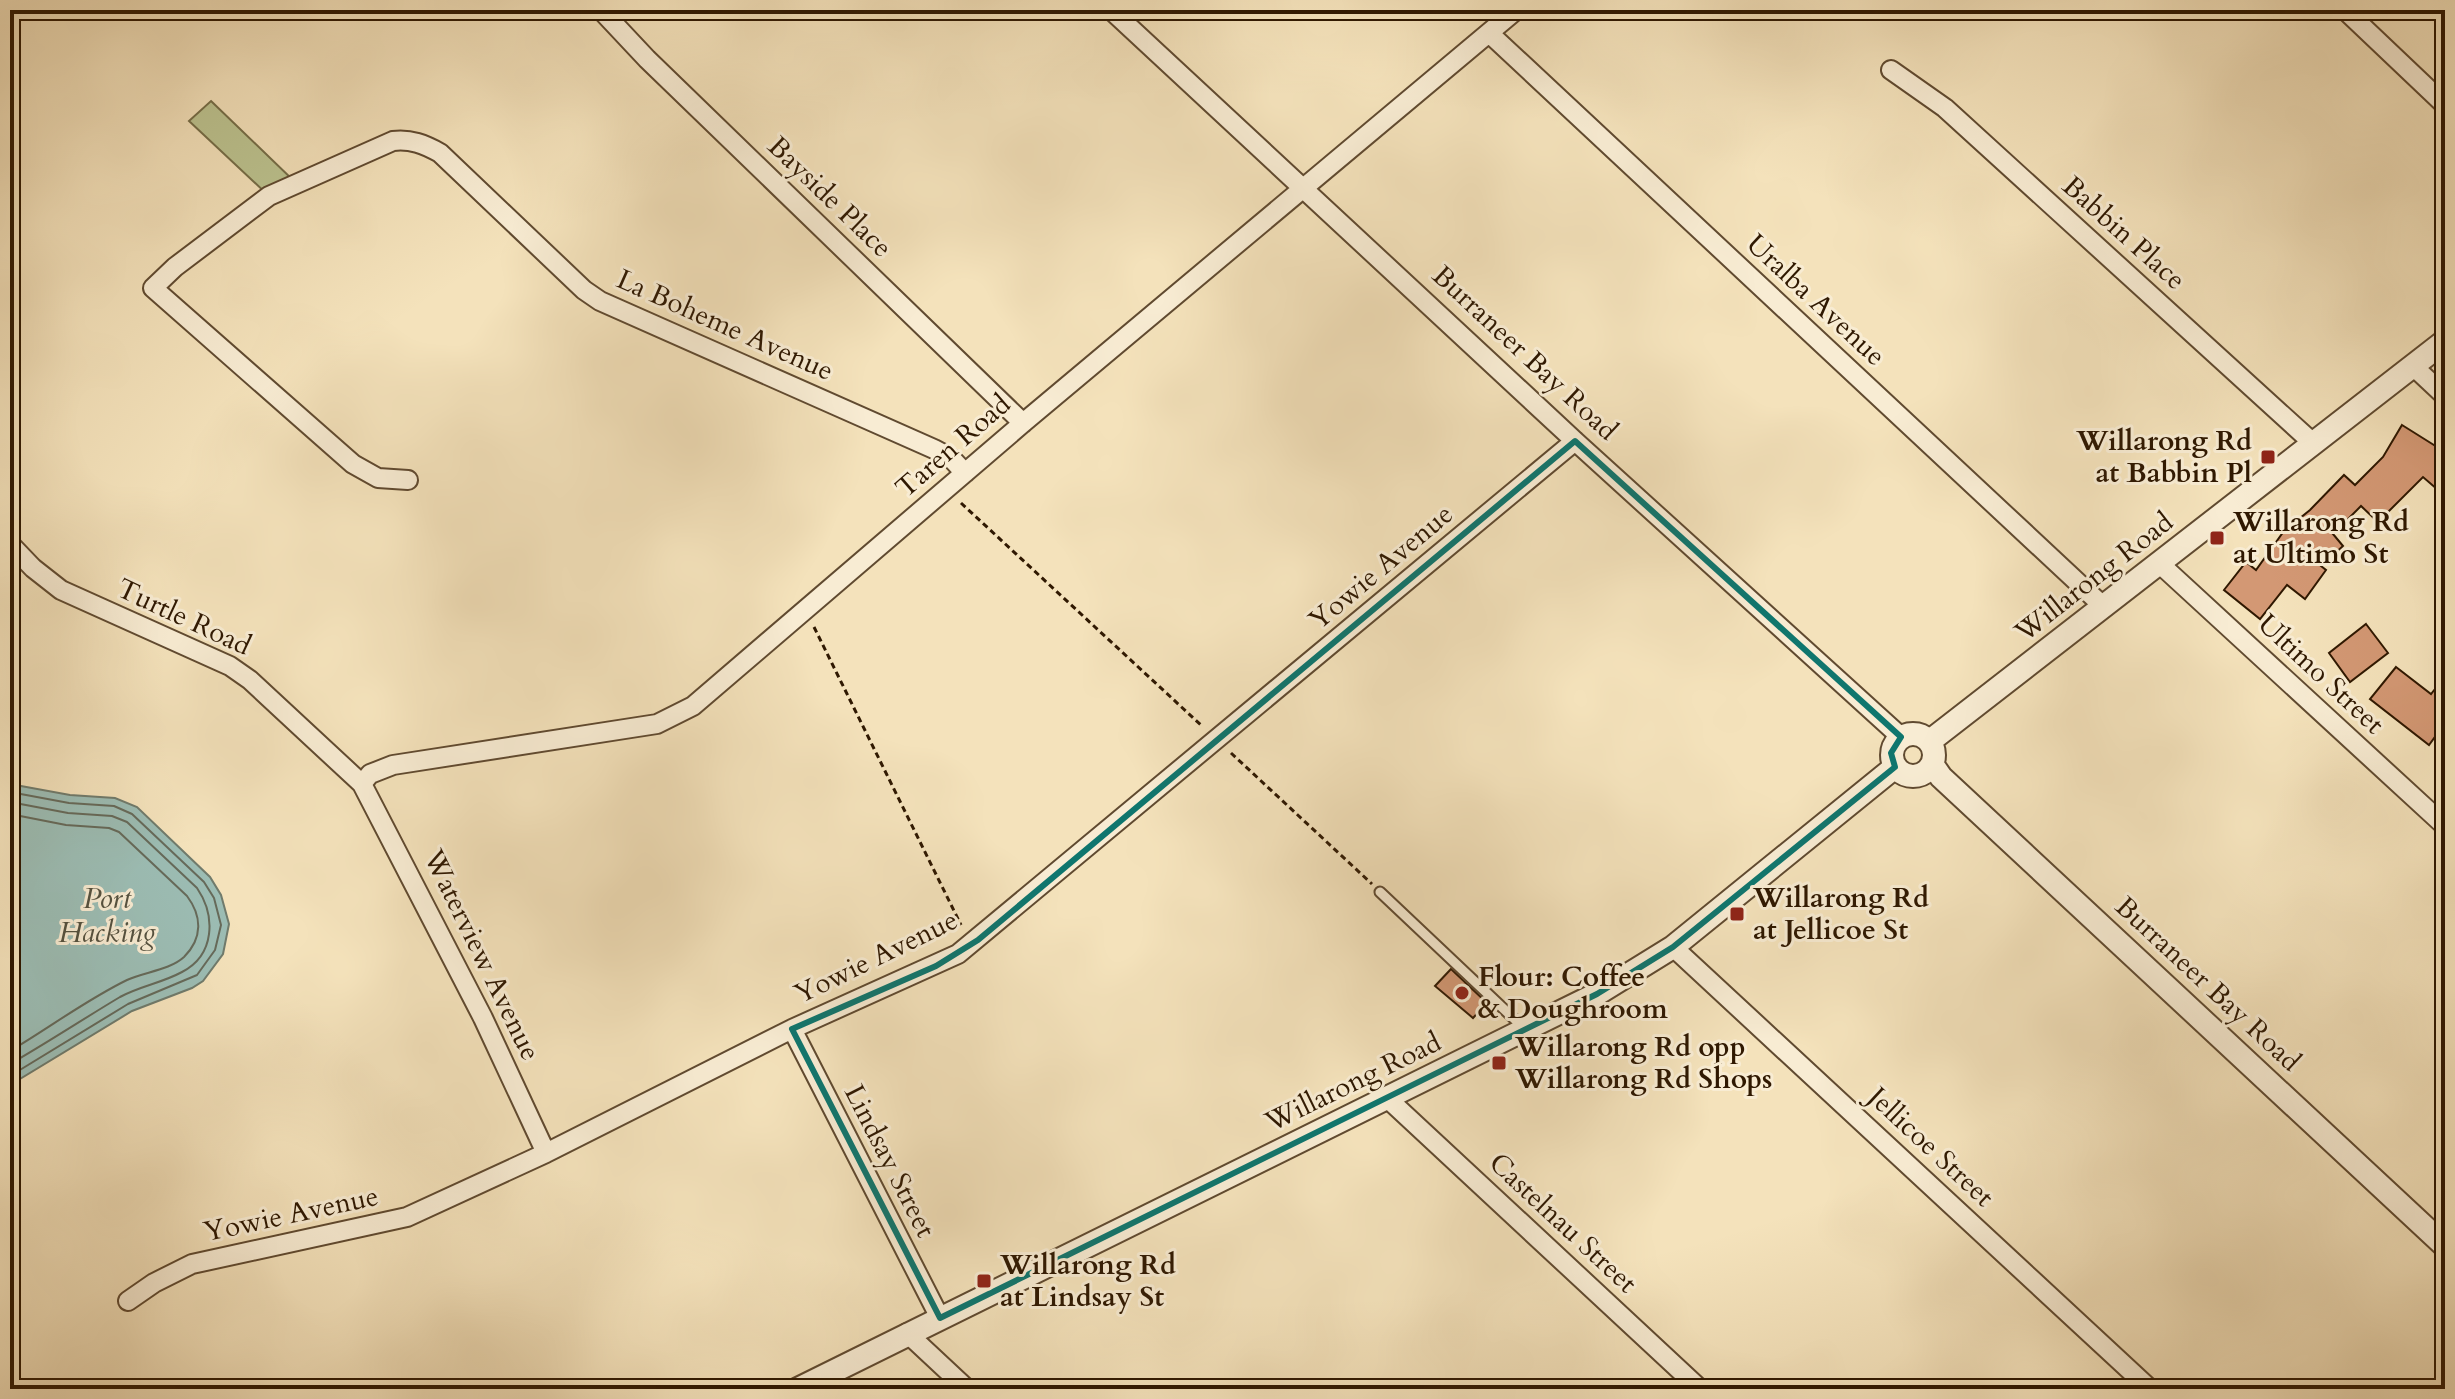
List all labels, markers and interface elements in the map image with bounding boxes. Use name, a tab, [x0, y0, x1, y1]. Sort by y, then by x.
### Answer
street label: Bayside Place	[759, 128, 901, 266]
street label: Babbin Place	[2054, 167, 2194, 299]
street label: Uralba Avenue	[1738, 225, 1894, 375]
street label: Burraneer Bay Road	[1424, 257, 1626, 449]
street label: La Boheme Avenue	[611, 260, 839, 390]
street label: Taren Road	[887, 386, 1019, 506]
place label: Willarong Rd at Babbin Pl	[2075, 422, 2252, 492]
marker: Willarong Rd at Babbin Pl	[2259, 448, 2277, 466]
street label: Yowie Avenue	[1301, 495, 1461, 639]
street label: Willarong Road	[2006, 503, 2181, 651]
place label: Willarong Rd at Ultimo St	[2232, 503, 2409, 573]
marker: Willarong Rd at Ultimo St	[2208, 529, 2226, 547]
street label: Turtle Road	[111, 569, 257, 665]
street label: Ultimo Street	[2249, 605, 2393, 743]
street label: Waterview Avenue	[414, 842, 550, 1067]
water label: Port Hacking	[58, 878, 156, 953]
place label: Willarong Rd at Jellicoe St	[1752, 879, 1929, 949]
street label: Burraneer Bay Road	[2107, 888, 2309, 1080]
street label: Yowie Avenue	[788, 901, 964, 1013]
marker: Willarong Rd at Jellicoe St	[1728, 905, 1746, 923]
place label: Flour: Coffee & Doughroom	[1478, 958, 1668, 1028]
marker: Flour: Coffee & Doughroom	[1453, 984, 1471, 1002]
street label: Willarong Road	[1258, 1023, 1447, 1141]
place label: Willarong Rd opp Willarong Rd Shops	[1514, 1028, 1772, 1098]
marker: Willarong Rd opp Willarong Rd Shops	[1490, 1054, 1508, 1072]
street label: Jellicoe Street	[1857, 1076, 2003, 1215]
street label: Lindsay Street	[835, 1078, 945, 1244]
street label: Castelnau Street	[1481, 1144, 1645, 1302]
street label: Yowie Avenue	[200, 1177, 382, 1251]
place label: Willarong Rd at Lindsay St	[999, 1246, 1176, 1316]
marker: Willarong Rd at Lindsay St	[975, 1272, 993, 1290]

